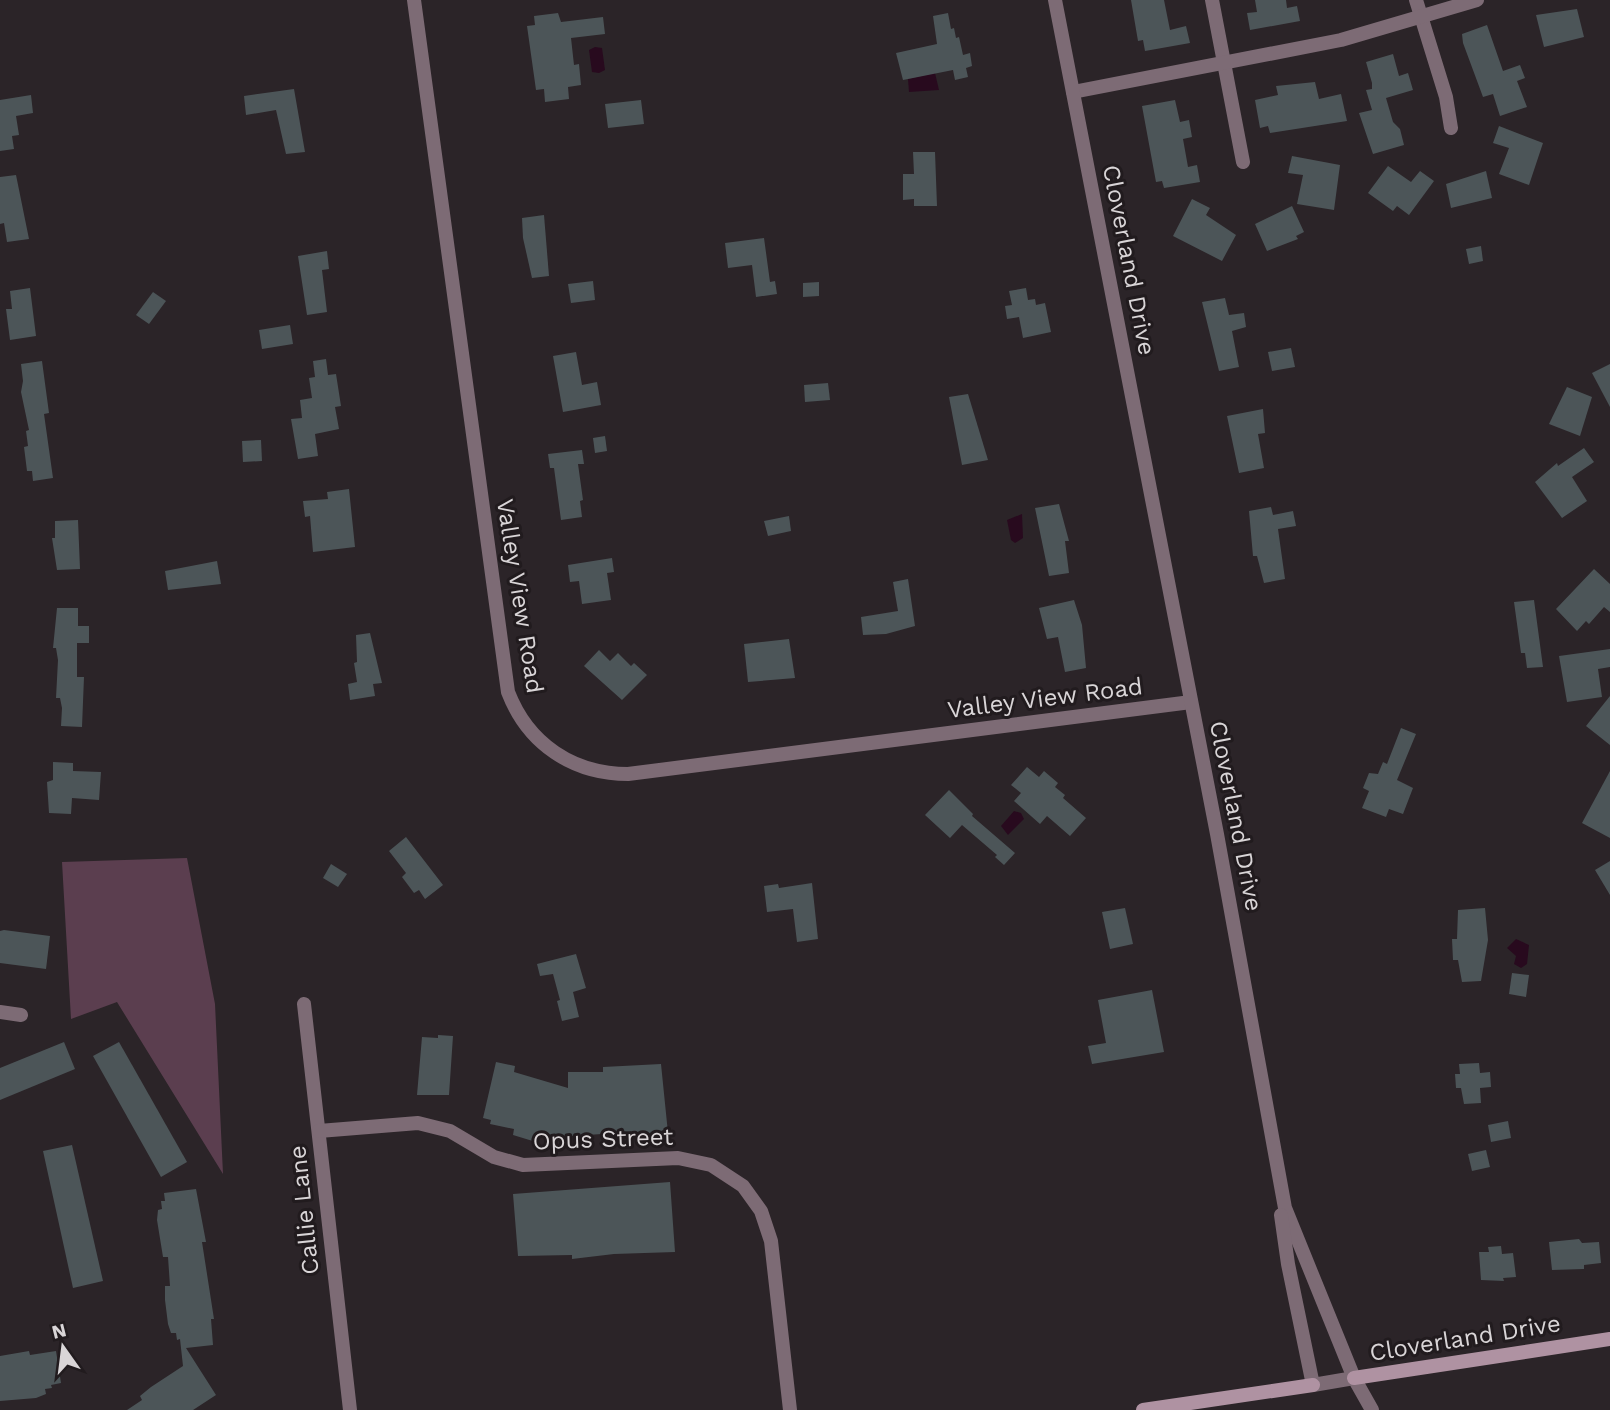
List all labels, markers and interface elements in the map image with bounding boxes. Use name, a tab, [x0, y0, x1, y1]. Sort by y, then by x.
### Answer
street label: Cloverland Drive	[1097, 163, 1161, 357]
street label: Valley View Road	[491, 497, 549, 695]
street label: Valley View Road	[946, 672, 1144, 724]
street label: Cloverland Drive	[1204, 719, 1268, 913]
street label: Opus Street	[532, 1123, 674, 1155]
street label: Callie Lane	[283, 1144, 325, 1276]
street label: Cloverland Drive	[1367, 1309, 1563, 1367]
north arrow	[28, 1312, 98, 1382]
text: N	[49, 1318, 69, 1344]

